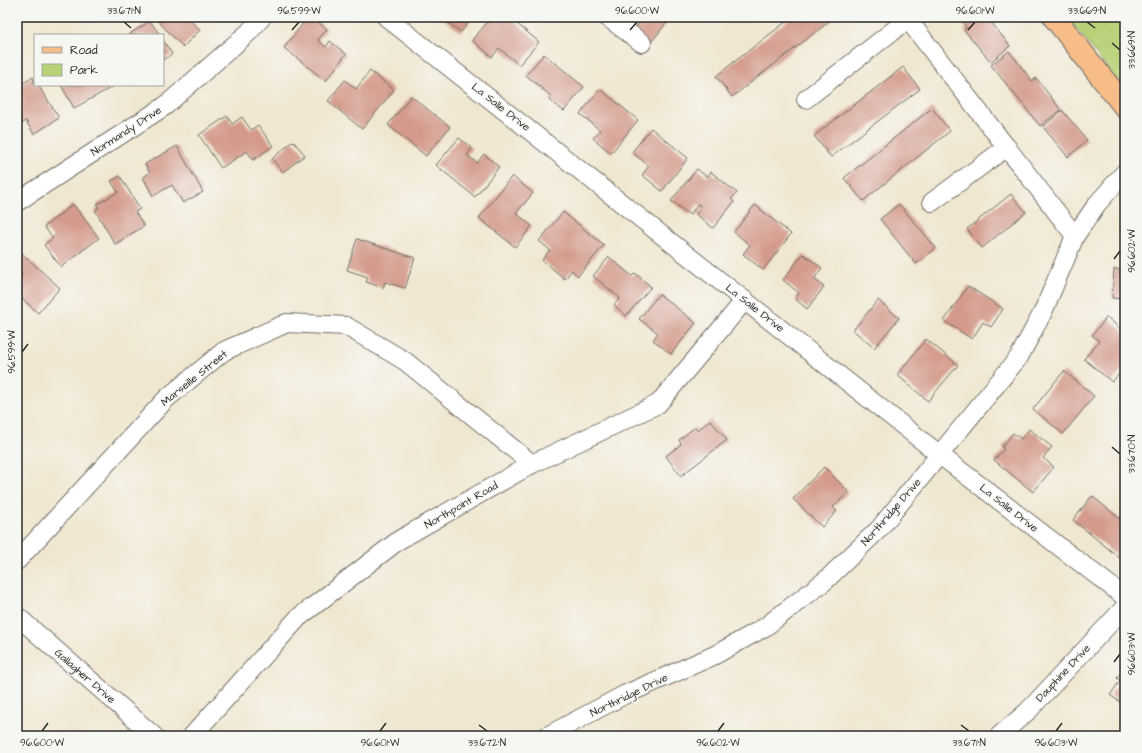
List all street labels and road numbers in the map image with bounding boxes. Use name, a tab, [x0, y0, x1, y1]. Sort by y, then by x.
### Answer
street label: La Salle Drive	[469, 79, 533, 135]
street label: Normandy Drive	[88, 103, 165, 160]
street label: La Salle Drive	[723, 280, 787, 336]
street label: Marseille Street	[158, 346, 231, 410]
street label: Northridge Drive	[857, 475, 925, 550]
street label: Northpoint Road	[421, 478, 501, 532]
street label: La Salle Drive	[977, 480, 1041, 536]
street label: Dauphine Drive	[1032, 641, 1094, 705]
street label: Gallagher Drive	[51, 645, 119, 707]
street label: Northridge Drive	[588, 670, 671, 721]

